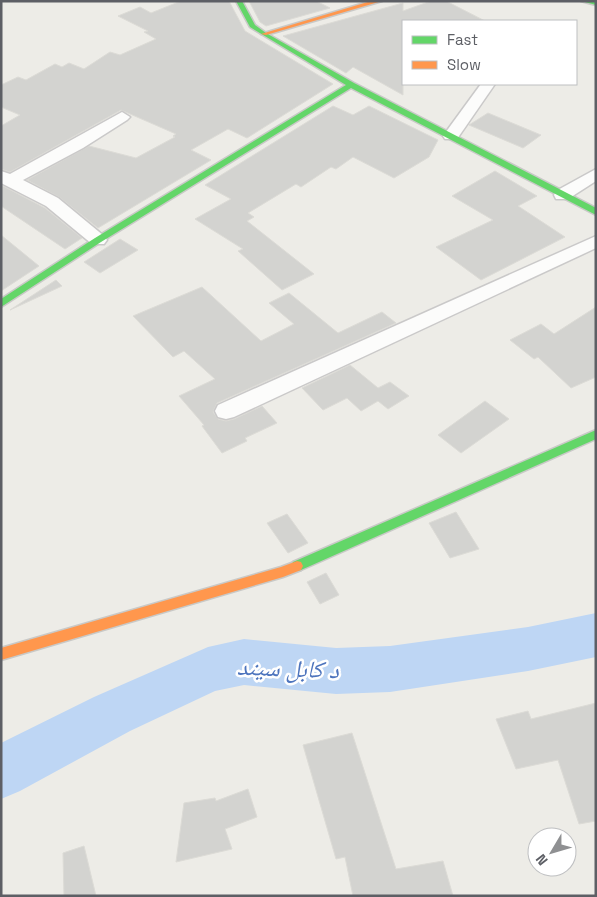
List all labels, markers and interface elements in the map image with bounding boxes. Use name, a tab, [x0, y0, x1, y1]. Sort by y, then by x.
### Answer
legend	[402, 20, 577, 85]
text: Fast	[447, 30, 478, 49]
text: Slow	[447, 55, 481, 74]
water label: د کابل سيند	[237, 651, 340, 685]
north arrow	[527, 827, 577, 877]
text: N	[532, 851, 552, 869]

